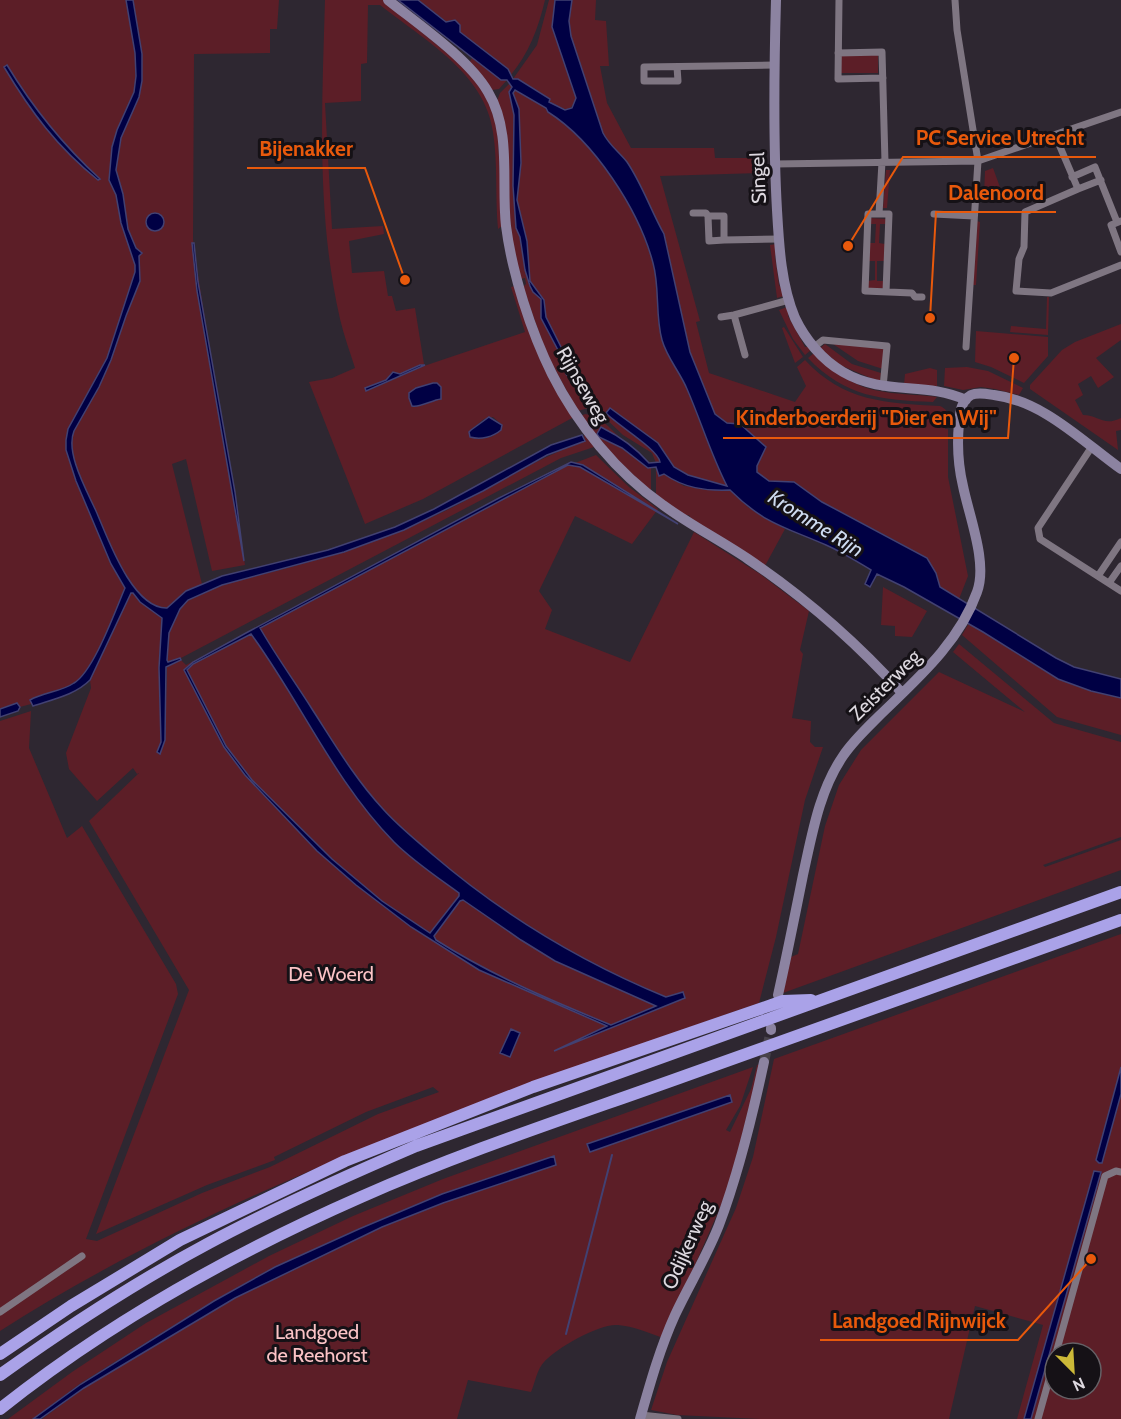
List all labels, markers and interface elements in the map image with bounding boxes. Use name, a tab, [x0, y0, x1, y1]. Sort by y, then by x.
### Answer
callout: PC Service Utrecht	[903, 118, 1096, 157]
text: PC Service Utrecht	[916, 125, 1084, 150]
callout: Bijenakker	[247, 129, 365, 168]
text: Bijenakker	[259, 136, 353, 161]
street label: Singel	[745, 151, 771, 204]
callout: Dalenoord	[936, 173, 1056, 212]
text: Dalenoord	[948, 180, 1044, 205]
street label: Rijnseweg	[551, 342, 615, 429]
callout: Kinderboerderij "Dier en Wij"	[723, 399, 1008, 438]
text: Kinderboerderij "Dier en Wij"	[735, 405, 997, 430]
water label: Kromme Rijn	[763, 484, 868, 563]
street label: Zeisterweg	[844, 644, 926, 726]
park label: De Woerd	[288, 962, 374, 986]
street label: Odijkerweg	[657, 1196, 718, 1293]
callout: Landgoed Rijnwijck	[820, 1301, 1018, 1340]
text: Landgoed Rijnwijck	[832, 1308, 1007, 1333]
park label: Landgoed de Reehorst	[266, 1320, 368, 1367]
north arrow	[1043, 1341, 1103, 1401]
text: N	[1070, 1373, 1088, 1395]

